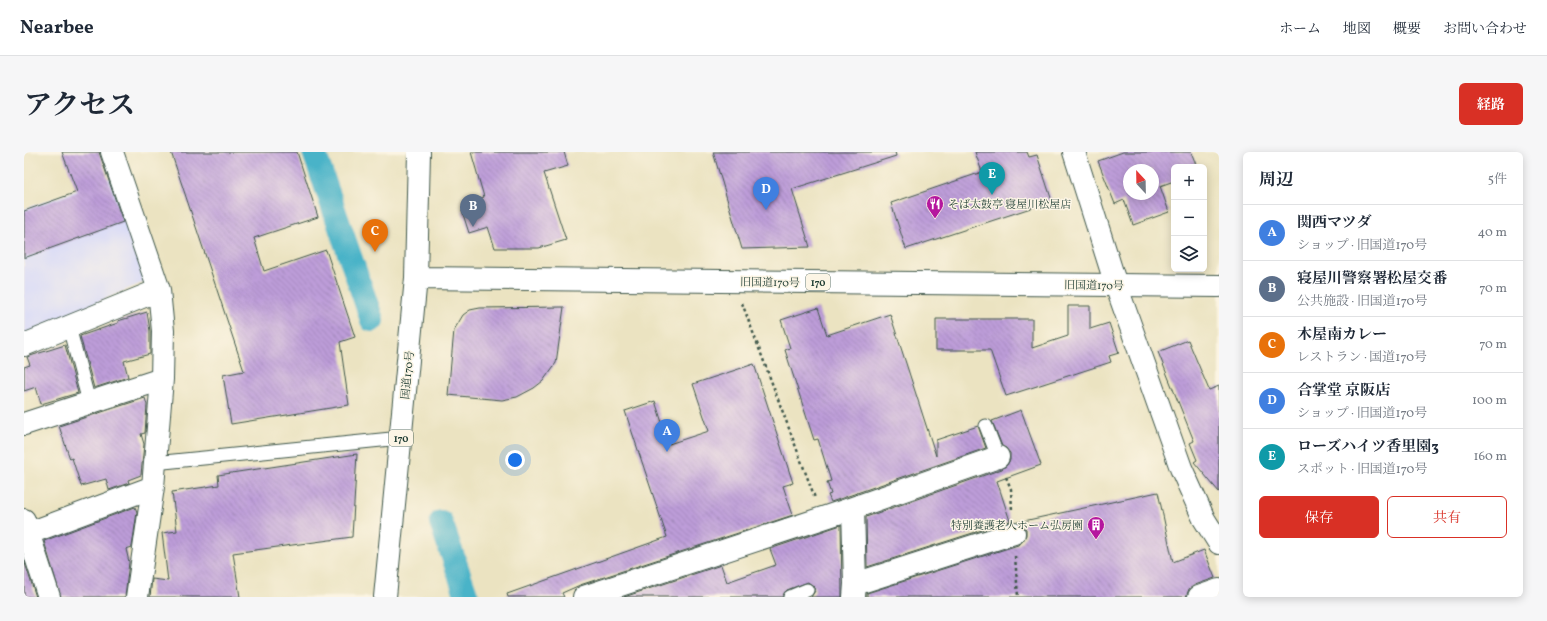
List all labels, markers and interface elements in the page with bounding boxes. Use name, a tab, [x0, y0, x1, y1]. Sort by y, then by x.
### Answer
text: Nearbee	[20, 15, 94, 41]
text: ホーム	[1279, 20, 1321, 39]
text: 地図	[1343, 20, 1371, 39]
text: 概要	[1393, 20, 1421, 39]
text: お問い合わせ	[1443, 20, 1527, 39]
button: 経路	[1459, 83, 1523, 125]
text: アクセス	[24, 87, 135, 126]
pin: E	[979, 162, 1005, 195]
north arrow	[1123, 164, 1159, 200]
map controls	[1171, 164, 1207, 272]
button: +	[1171, 164, 1207, 200]
text: 周辺	[1259, 169, 1293, 192]
text: 5件	[1488, 171, 1507, 189]
pin: D	[753, 177, 779, 210]
pin: B	[460, 194, 486, 227]
restaurant icon: そば太鼓亭 寝屋川松屋店	[925, 194, 945, 219]
place label: そば太鼓亭 寝屋川松屋店	[948, 198, 1071, 213]
button: −	[1171, 200, 1207, 236]
text: 関西マツダ	[1297, 213, 1371, 234]
pin: C	[362, 219, 388, 252]
text: A	[1267, 224, 1277, 242]
text: 40 m	[1478, 224, 1507, 242]
button: layers	[1171, 236, 1207, 272]
text: ショップ · 旧国道170号	[1297, 237, 1427, 255]
text: 寝屋川警察署松屋交番	[1297, 269, 1447, 290]
road number: 170	[806, 274, 830, 290]
street label: 旧国道170号	[740, 275, 800, 292]
street label: 旧国道170号	[1064, 278, 1124, 295]
text: B	[1268, 280, 1276, 298]
text: 70 m	[1479, 280, 1507, 298]
text: 公共施設 · 旧国道170号	[1297, 293, 1427, 311]
text: 木屋南カレー	[1297, 325, 1387, 346]
text: C	[1268, 336, 1276, 354]
text: 70 m	[1479, 336, 1507, 354]
text: レストラン · 国道170号	[1297, 349, 1427, 367]
street label: 国道170号	[398, 350, 419, 400]
text: 合掌堂 京阪店	[1297, 381, 1390, 402]
text: D	[1267, 392, 1277, 410]
text: 100 m	[1472, 392, 1507, 410]
text: ショップ · 旧国道170号	[1297, 405, 1427, 423]
pin: A	[654, 419, 680, 452]
road number: 170	[389, 430, 413, 446]
text: ローズハイツ香里園3	[1297, 437, 1439, 458]
text: E	[1268, 448, 1276, 466]
text: 160 m	[1473, 448, 1507, 466]
your location	[505, 450, 525, 470]
text: スポット · 旧国道170号	[1297, 461, 1427, 479]
button: 保存	[1259, 496, 1379, 538]
button: 共有	[1387, 496, 1507, 538]
building icon: 特別養護老人ホーム弘房園	[1086, 515, 1106, 540]
place label: 特別養護老人ホーム弘房園	[951, 519, 1083, 534]

